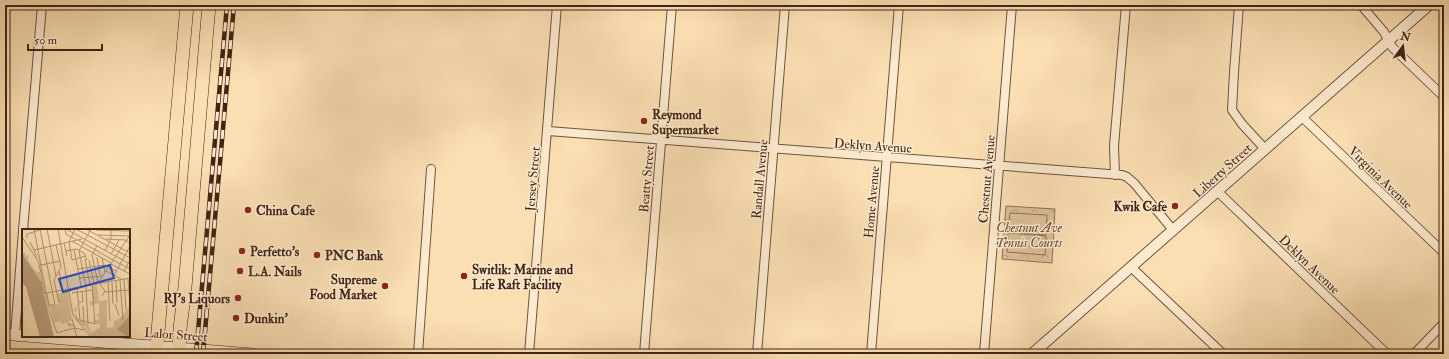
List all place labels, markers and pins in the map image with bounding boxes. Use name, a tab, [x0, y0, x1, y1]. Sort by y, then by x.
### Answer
place label: Reymond Supermarket	[652, 107, 719, 139]
marker: Reymond Supermarket	[639, 116, 649, 126]
place label: Kwik Cafe	[1113, 199, 1168, 215]
marker: Kwik Cafe	[1170, 201, 1180, 211]
place label: China Cafe	[256, 203, 316, 219]
marker: China Cafe	[243, 205, 253, 215]
place label: Perfetto's	[250, 244, 300, 260]
marker: Perfetto's	[237, 246, 247, 256]
place label: PNC Bank	[325, 248, 384, 264]
marker: PNC Bank	[312, 250, 322, 260]
place label: Switlik: Marine and Life Raft Facility	[472, 262, 574, 294]
place label: L.A. Nails	[248, 264, 302, 280]
marker: L.A. Nails	[235, 266, 245, 276]
marker: Switlik: Marine and Life Raft Facility	[459, 271, 469, 281]
place label: Supreme Food Market	[309, 272, 378, 303]
marker: Supreme Food Market	[380, 281, 390, 291]
place label: RJ's Liquors	[163, 291, 231, 308]
marker: RJ's Liquors	[233, 293, 243, 303]
place label: Dunkin'	[244, 311, 288, 327]
marker: Dunkin'	[231, 313, 241, 323]

